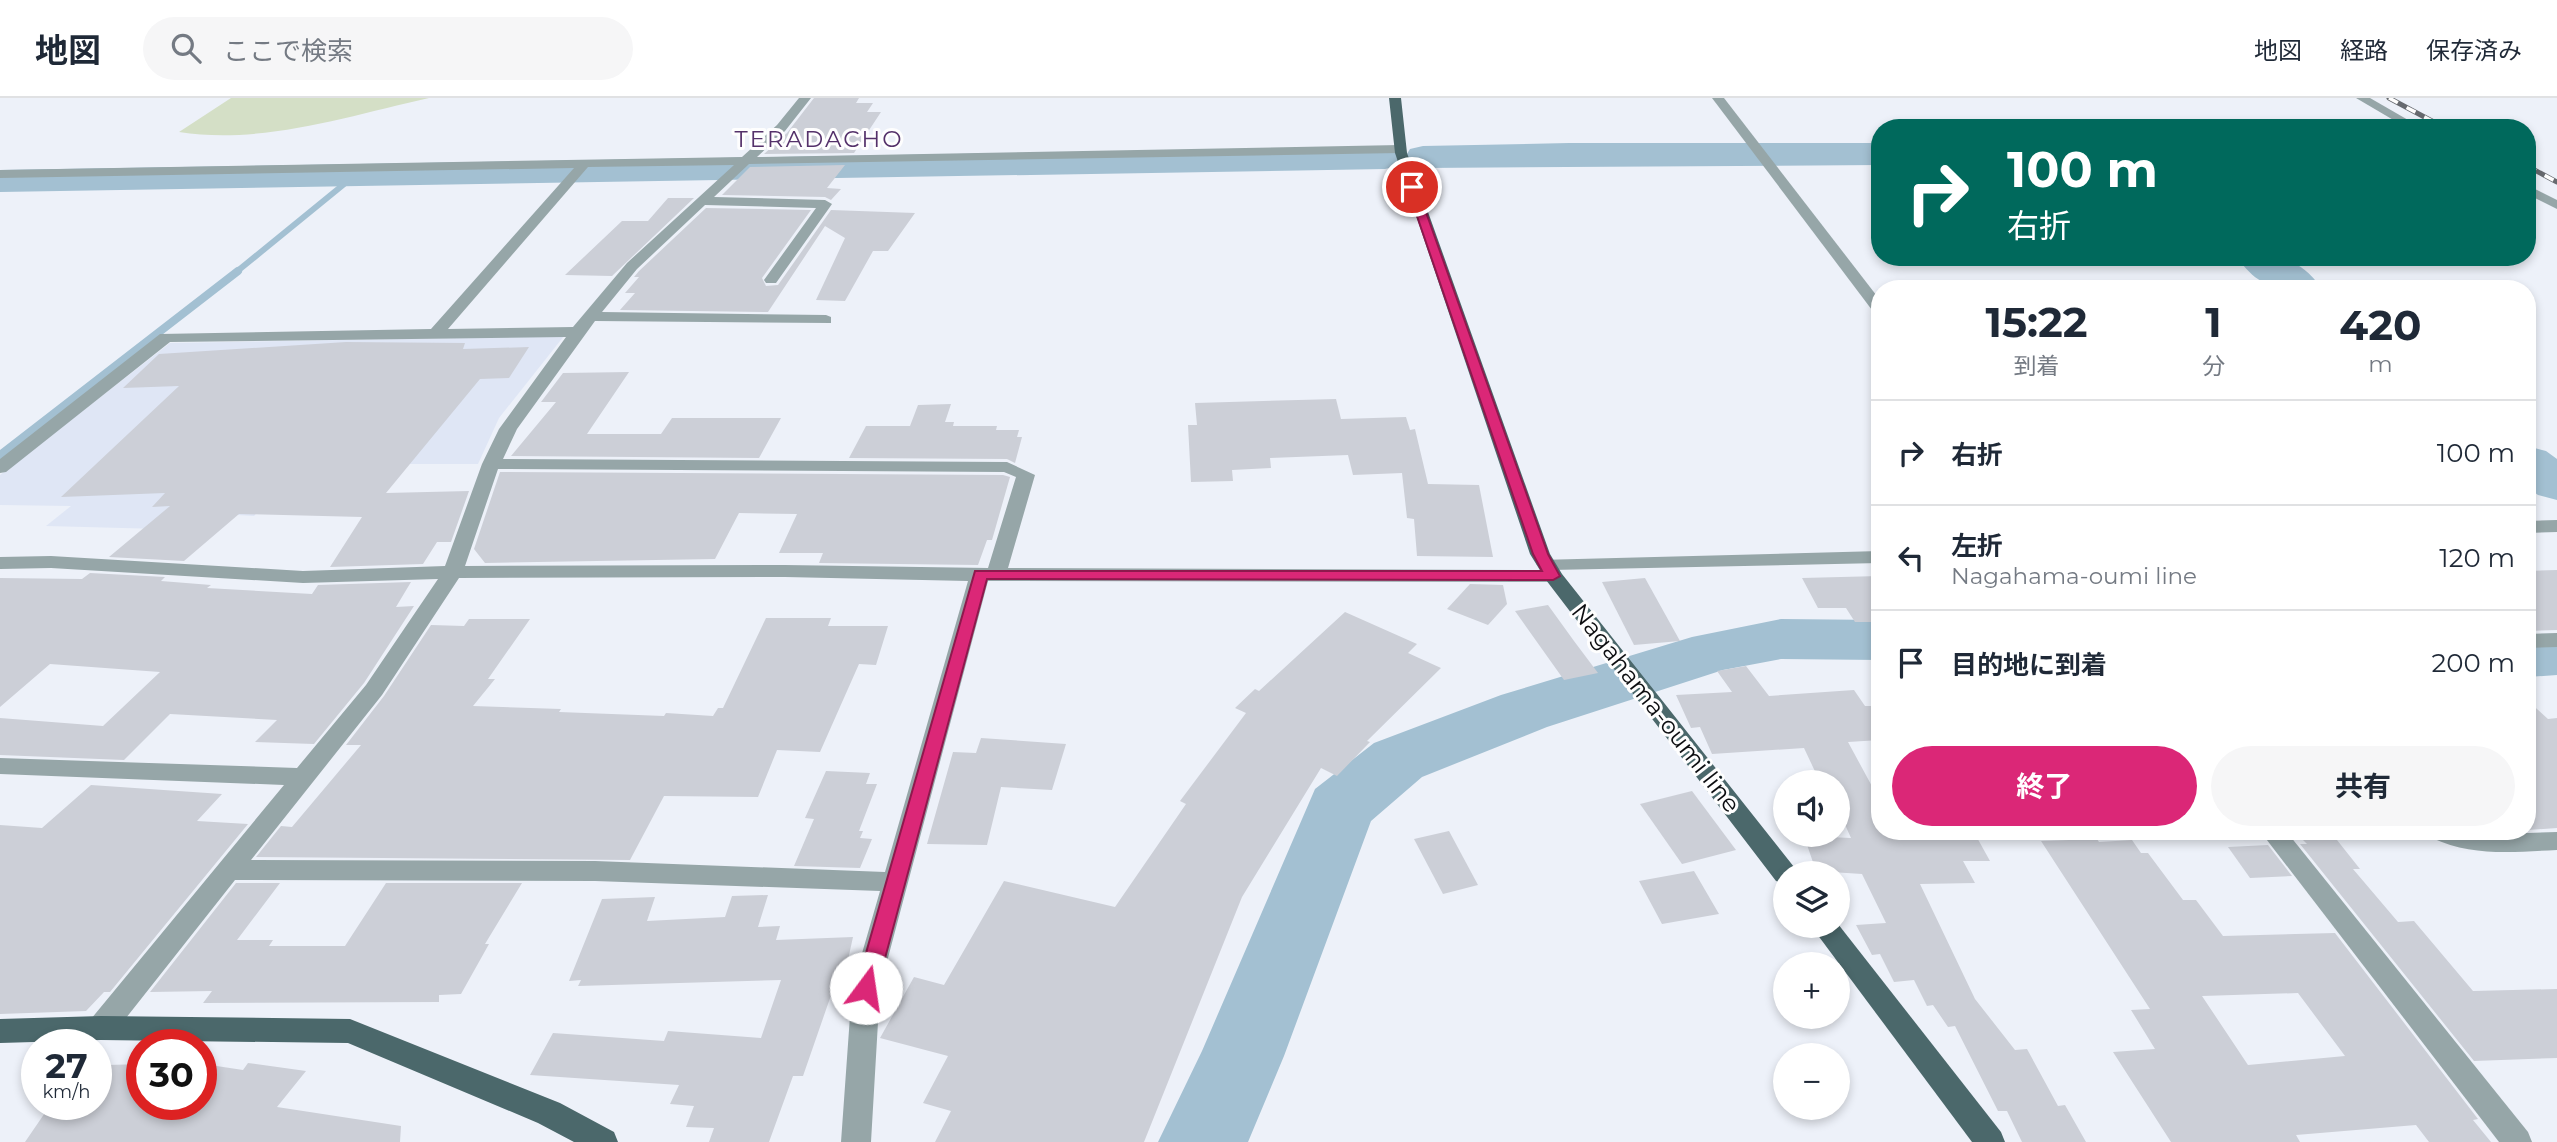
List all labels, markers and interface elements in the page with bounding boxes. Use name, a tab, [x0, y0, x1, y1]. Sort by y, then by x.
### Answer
search box	[143, 17, 633, 80]
icon: search	[167, 29, 205, 67]
text: 地図	[35, 30, 101, 70]
text: ここで検索	[223, 35, 353, 67]
text: 地図	[2254, 36, 2302, 65]
text: 経路	[2340, 36, 2388, 65]
text: 保存済み	[2426, 36, 2522, 65]
district label: TERADACHO	[734, 125, 904, 153]
text: 100 m	[2007, 140, 2158, 199]
icon: right	[1892, 147, 1983, 238]
pin	[1382, 157, 1442, 217]
icon: arrive	[1393, 168, 1431, 206]
text: 右折	[2007, 206, 2071, 245]
text: 15:22	[1985, 296, 2087, 348]
text: 1	[2205, 296, 2222, 348]
text: 420	[2339, 299, 2422, 351]
text: m	[2368, 350, 2393, 378]
text: 到着	[2013, 352, 2059, 380]
text: 分	[2202, 352, 2225, 380]
icon: right	[1892, 434, 1930, 472]
text: 100 m	[2437, 437, 2515, 469]
text: 右折	[1951, 439, 2003, 471]
text: 左折	[1951, 530, 2003, 562]
icon: left	[1892, 539, 1930, 577]
text: 120 m	[2439, 542, 2515, 574]
text: Nagahama-oumi line	[1951, 562, 2197, 590]
street label: Nagahama-oumi line	[1566, 598, 1746, 818]
icon: arrive	[1892, 644, 1930, 682]
text: 200 m	[2431, 647, 2515, 679]
text: 目的地に到着	[1951, 649, 2107, 681]
button: 終了	[1892, 746, 2197, 826]
button: 共有	[2211, 746, 2515, 826]
map controls	[1773, 770, 1850, 1120]
button: sound	[1773, 770, 1850, 847]
button: layers	[1773, 861, 1850, 938]
position arrow	[829, 951, 903, 1025]
button: +	[1773, 952, 1850, 1029]
speed limit sign: 30	[126, 1029, 217, 1120]
button: −	[1773, 1043, 1850, 1120]
text: 27	[45, 1044, 88, 1087]
text: km/h	[42, 1081, 91, 1103]

